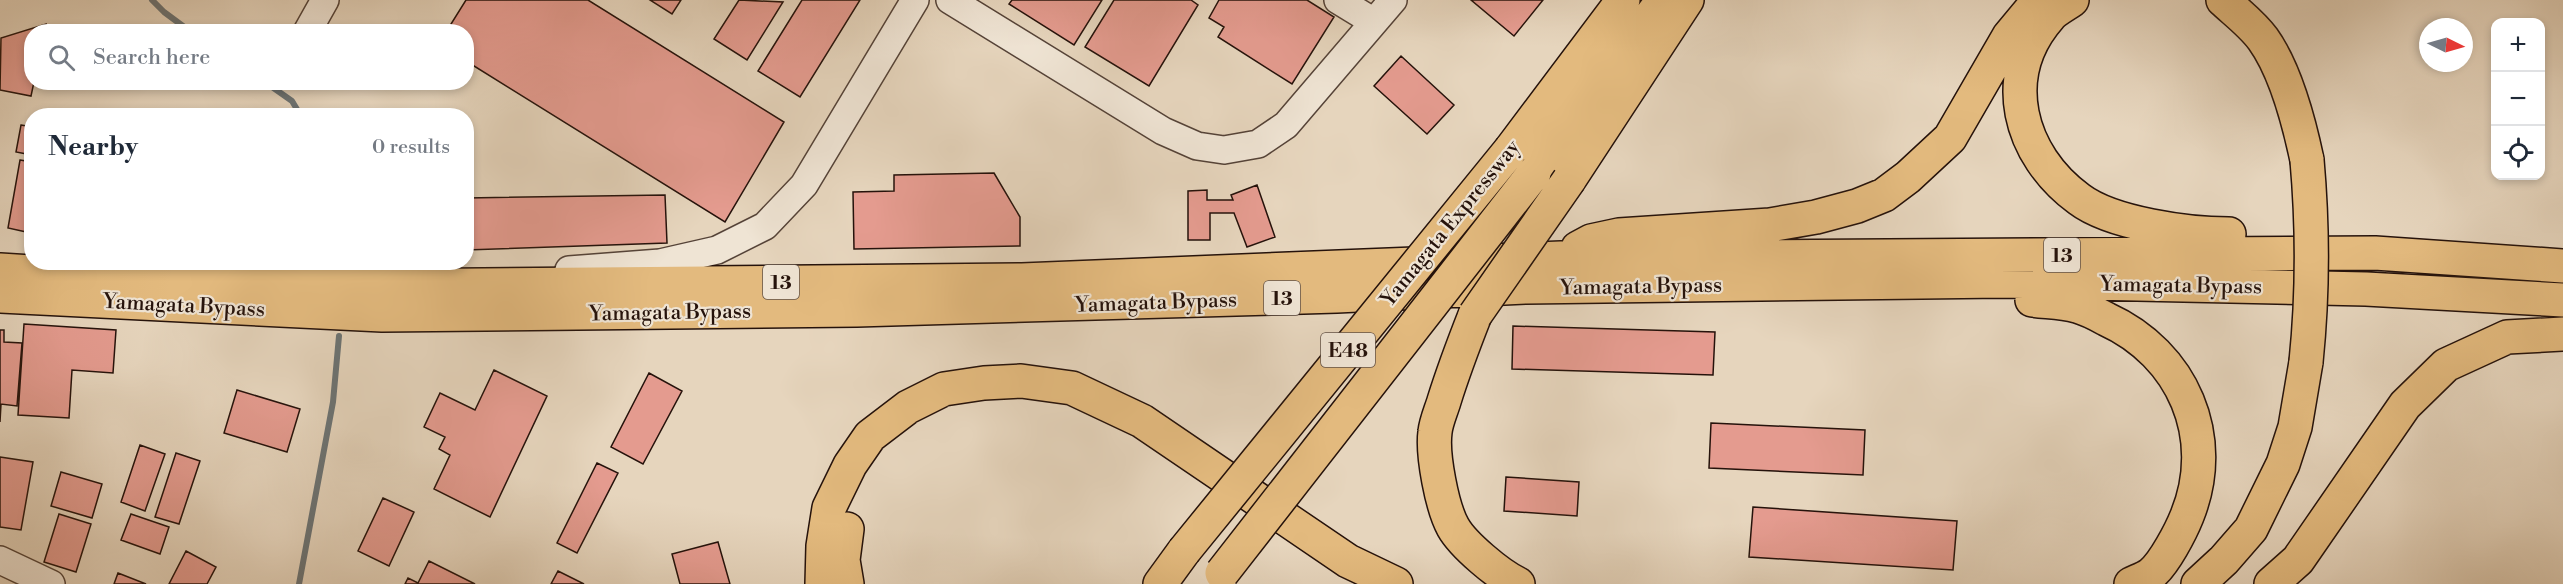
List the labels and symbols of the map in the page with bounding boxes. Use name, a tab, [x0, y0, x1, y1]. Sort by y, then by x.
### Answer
north arrow	[2419, 18, 2473, 72]
street label: Yamagata Expressway	[1375, 134, 1527, 313]
road number: 13	[2044, 238, 2080, 272]
road number: 13	[763, 265, 799, 299]
street label: Yamagata Bypass	[2099, 272, 2262, 300]
street label: Yamagata Bypass	[1559, 273, 1722, 301]
road number: 13	[1264, 281, 1300, 315]
street label: Yamagata Bypass	[1074, 287, 1238, 319]
street label: Yamagata Bypass	[101, 289, 266, 323]
street label: Yamagata Bypass	[588, 299, 751, 327]
road number: E48	[1321, 333, 1375, 367]

